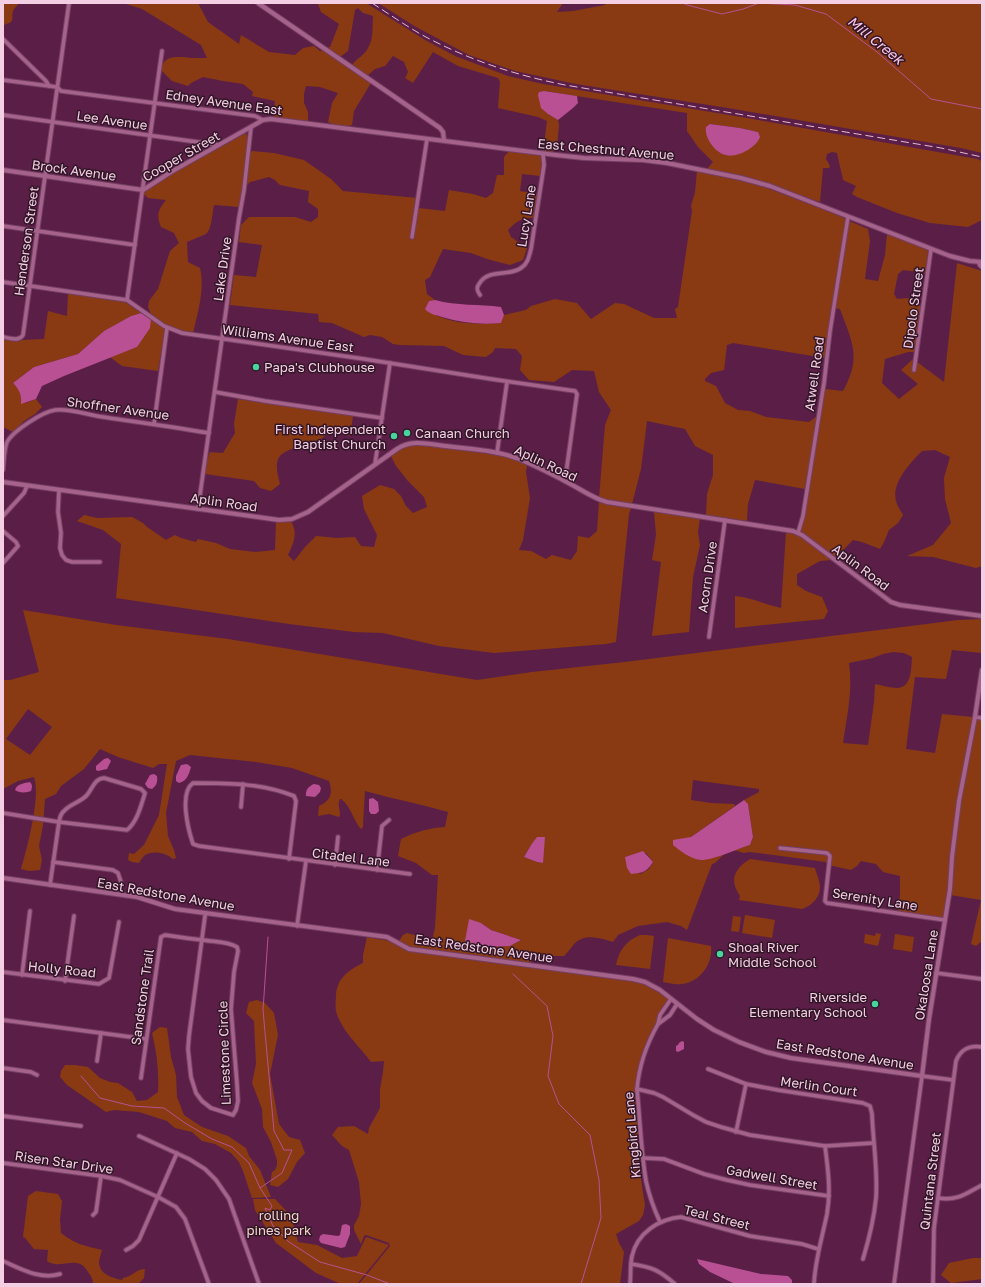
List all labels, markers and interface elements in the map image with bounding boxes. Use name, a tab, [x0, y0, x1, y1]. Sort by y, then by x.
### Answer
water label: Mill Creek	[845, 12, 909, 69]
street label: Edney Avenue East	[164, 86, 284, 118]
street label: Lee Avenue	[75, 107, 149, 133]
street label: Cooper Street	[139, 127, 223, 185]
street label: East Chestnut Avenue	[537, 135, 675, 163]
street label: Brock Avenue	[31, 156, 117, 184]
street label: Lucy Lane	[513, 184, 539, 248]
street label: Henderson Street	[10, 185, 42, 297]
street label: Lake Drive	[210, 236, 234, 302]
street label: Dipolo Street	[899, 266, 927, 350]
street label: Williams Avenue East	[221, 321, 355, 355]
street label: Atwell Road	[801, 336, 827, 412]
place label: Papa's Clubhouse	[264, 359, 375, 375]
marker: Papa's Clubhouse	[251, 362, 261, 372]
street label: Shoffner Avenue	[66, 393, 170, 423]
place label: First Independent Baptist Church	[275, 421, 386, 452]
place label: Canaan Church	[415, 425, 510, 441]
marker: Canaan Church	[402, 428, 412, 438]
marker: First Independent Baptist Church	[389, 431, 399, 441]
street label: Aplin Road	[512, 441, 580, 485]
street label: Aplin Road	[189, 489, 259, 515]
street label: Acorn Drive	[694, 540, 720, 614]
street label: Aplin Road	[829, 540, 893, 594]
street label: Citadel Lane	[311, 844, 391, 870]
street label: East Redstone Avenue	[96, 874, 236, 914]
street label: Serenity Lane	[831, 884, 919, 914]
street label: Okaloosa Lane	[911, 928, 941, 1022]
street label: East Redstone Avenue	[414, 930, 554, 966]
place label: Shoal River Middle School	[728, 939, 817, 970]
street label: Sandstone Trail	[127, 948, 157, 1046]
marker: Shoal River Middle School	[715, 949, 725, 959]
street label: Holly Road	[27, 957, 97, 981]
place label: Riverside Elementary School	[749, 989, 867, 1020]
marker: Riverside Elementary School	[870, 999, 880, 1009]
street label: Limestone Circle	[214, 1000, 234, 1106]
street label: East Redstone Avenue	[775, 1035, 915, 1073]
street label: Merlin Court	[779, 1073, 859, 1099]
street label: Kingbird Lane	[620, 1091, 644, 1179]
street label: Quintana Street	[916, 1131, 944, 1231]
street label: Risen Star Drive	[14, 1147, 114, 1177]
street label: Gadwell Street	[725, 1161, 819, 1193]
street label: Teal Street	[682, 1201, 752, 1233]
park label: rolling pines park	[247, 1207, 312, 1238]

